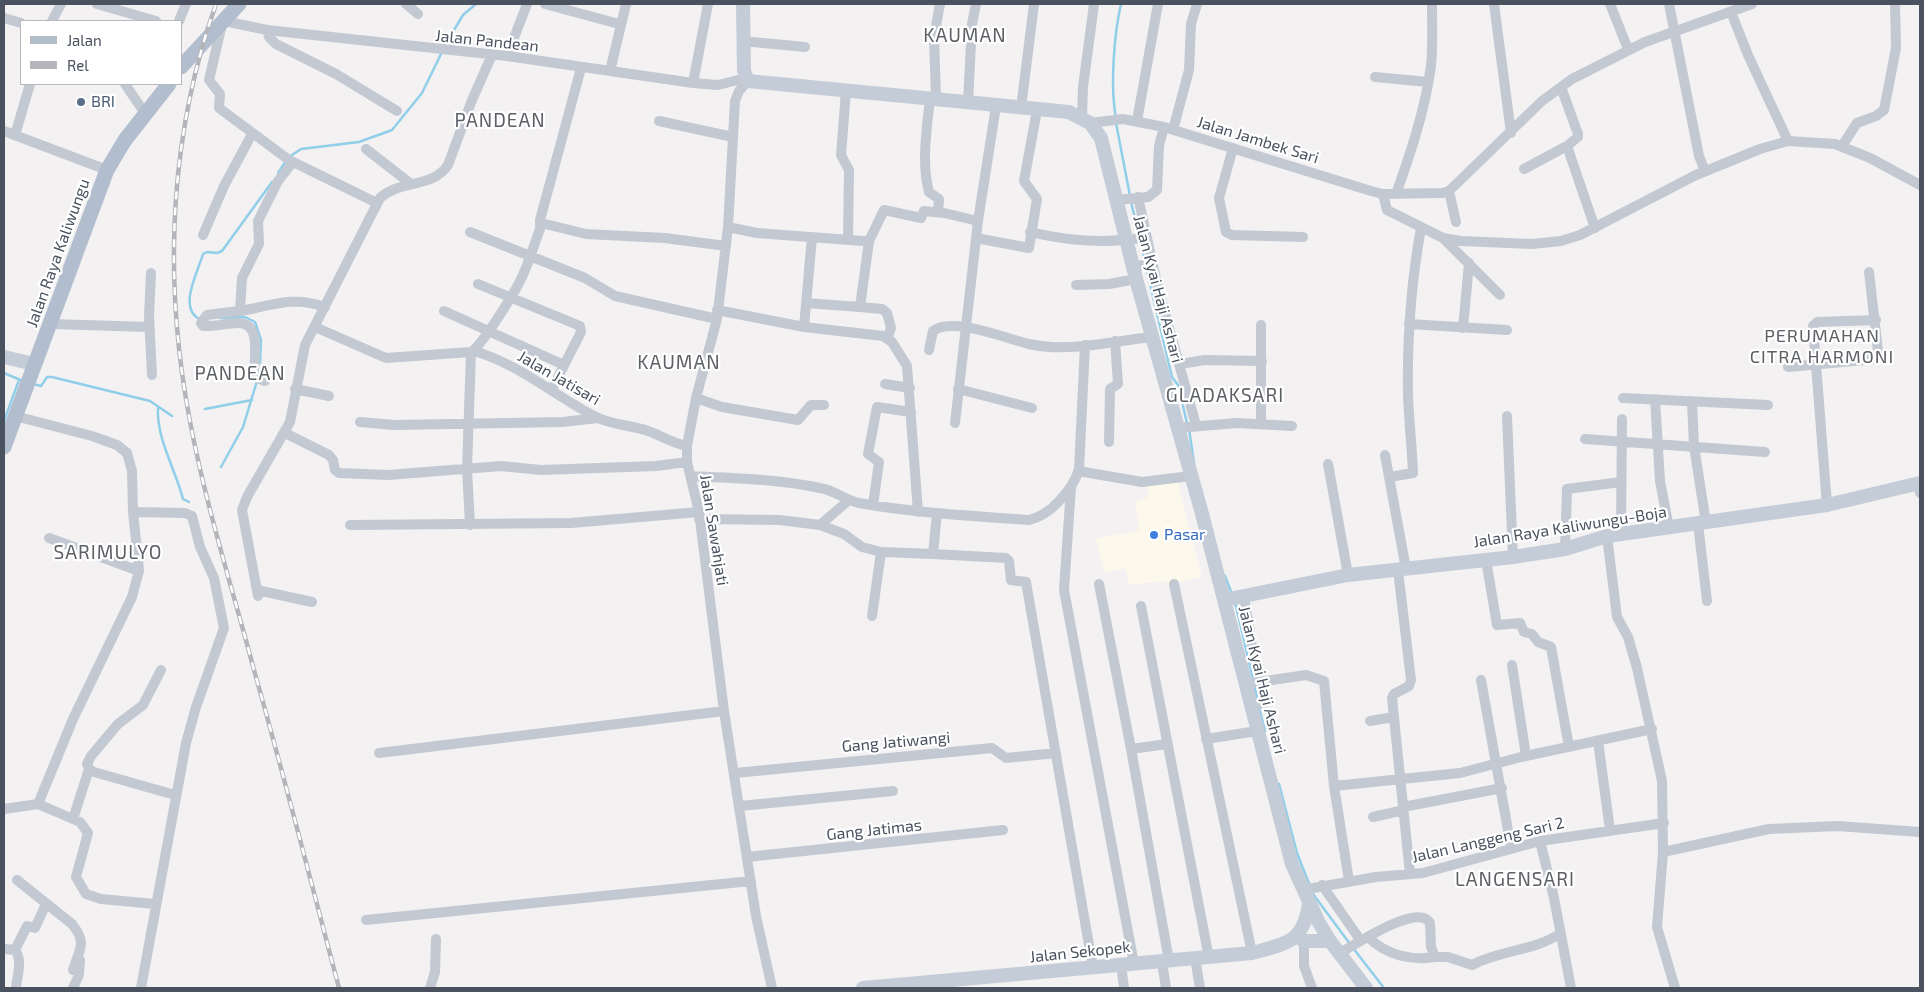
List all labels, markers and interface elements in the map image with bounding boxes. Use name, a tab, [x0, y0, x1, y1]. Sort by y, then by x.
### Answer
legend	[20, 20, 182, 85]
district label: KAUMAN	[922, 25, 1008, 47]
street label: Jalan Pandean	[434, 26, 540, 56]
text: Jalan	[67, 31, 102, 49]
text: Rel	[67, 56, 89, 74]
place label: BRI	[91, 92, 115, 112]
marker: BRI	[75, 96, 87, 108]
district label: PANDEAN	[454, 110, 546, 132]
street label: Jalan Jambek Sari	[1195, 112, 1321, 168]
street label: Jalan Raya Kaliwungu	[22, 176, 94, 330]
street label: Jalan Kyai Haji Ashari	[1129, 213, 1187, 365]
district label: PERUMAHAN CITRA HARMONI	[1748, 325, 1896, 368]
street label: Jalan Jatisari	[514, 347, 604, 409]
district label: KAUMAN	[636, 352, 722, 374]
district label: PANDEAN	[194, 363, 286, 385]
district label: GLADAKSARI	[1165, 385, 1285, 407]
street label: Jalan Sawahjati	[696, 473, 732, 587]
street label: Jalan Raya Kaliwungu-Boja	[1472, 502, 1668, 552]
place label: Pasar	[1164, 525, 1205, 545]
marker: Pasar	[1148, 529, 1160, 541]
district label: SARIMULYO	[53, 542, 163, 564]
street label: Jalan Kyai Haji Ashari	[1234, 604, 1290, 756]
street label: Gang Jatiwangi	[841, 728, 951, 756]
street label: Jalan Langgeng Sari 2	[1410, 813, 1566, 867]
street label: Gang Jatimas	[825, 815, 923, 845]
district label: LANGENSARI	[1454, 869, 1576, 891]
street label: Jalan Sekopek	[1029, 937, 1131, 967]

